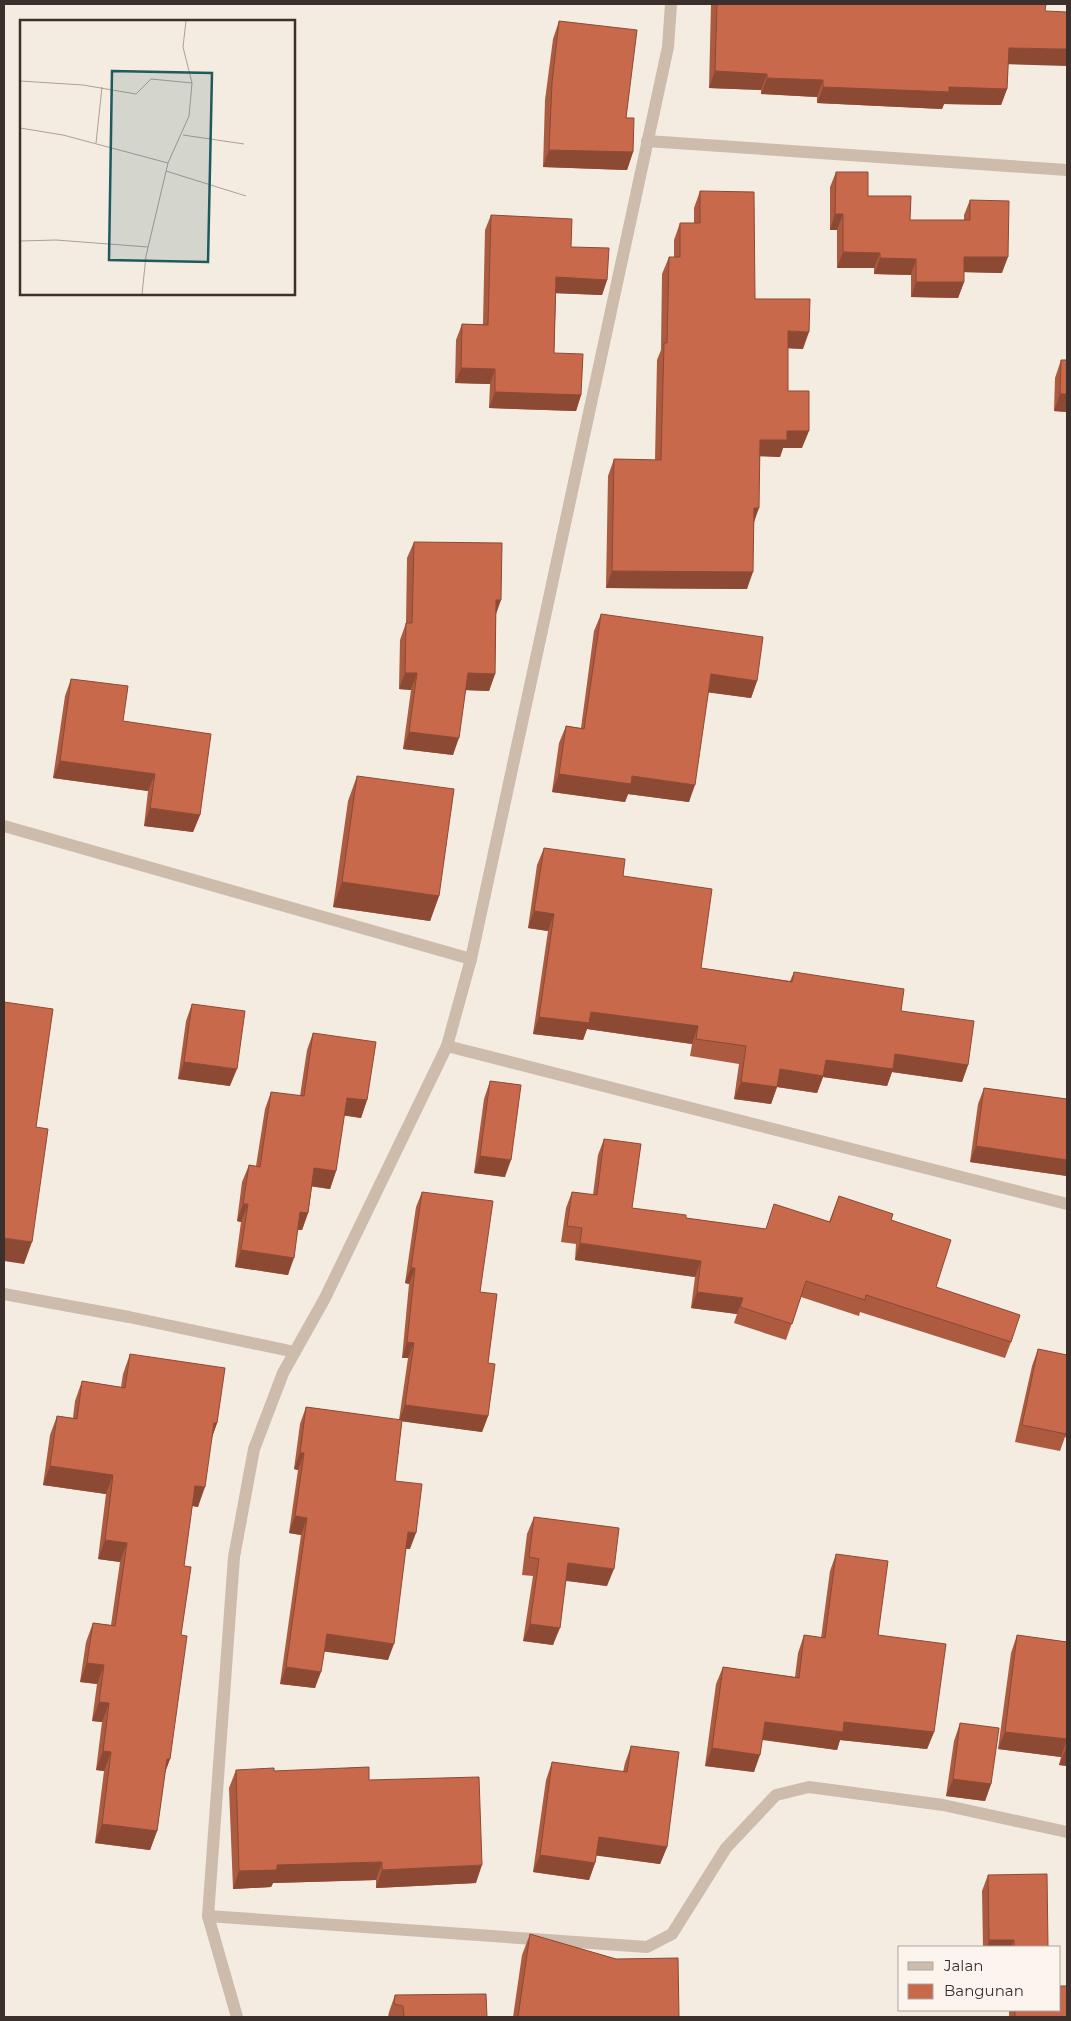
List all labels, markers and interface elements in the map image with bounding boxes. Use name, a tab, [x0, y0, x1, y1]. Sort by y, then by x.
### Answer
inset map	[20, 20, 295, 295]
legend	[898, 1946, 1061, 2011]
text: Jalan	[943, 1956, 983, 1975]
text: Bangunan	[944, 1981, 1024, 2000]

